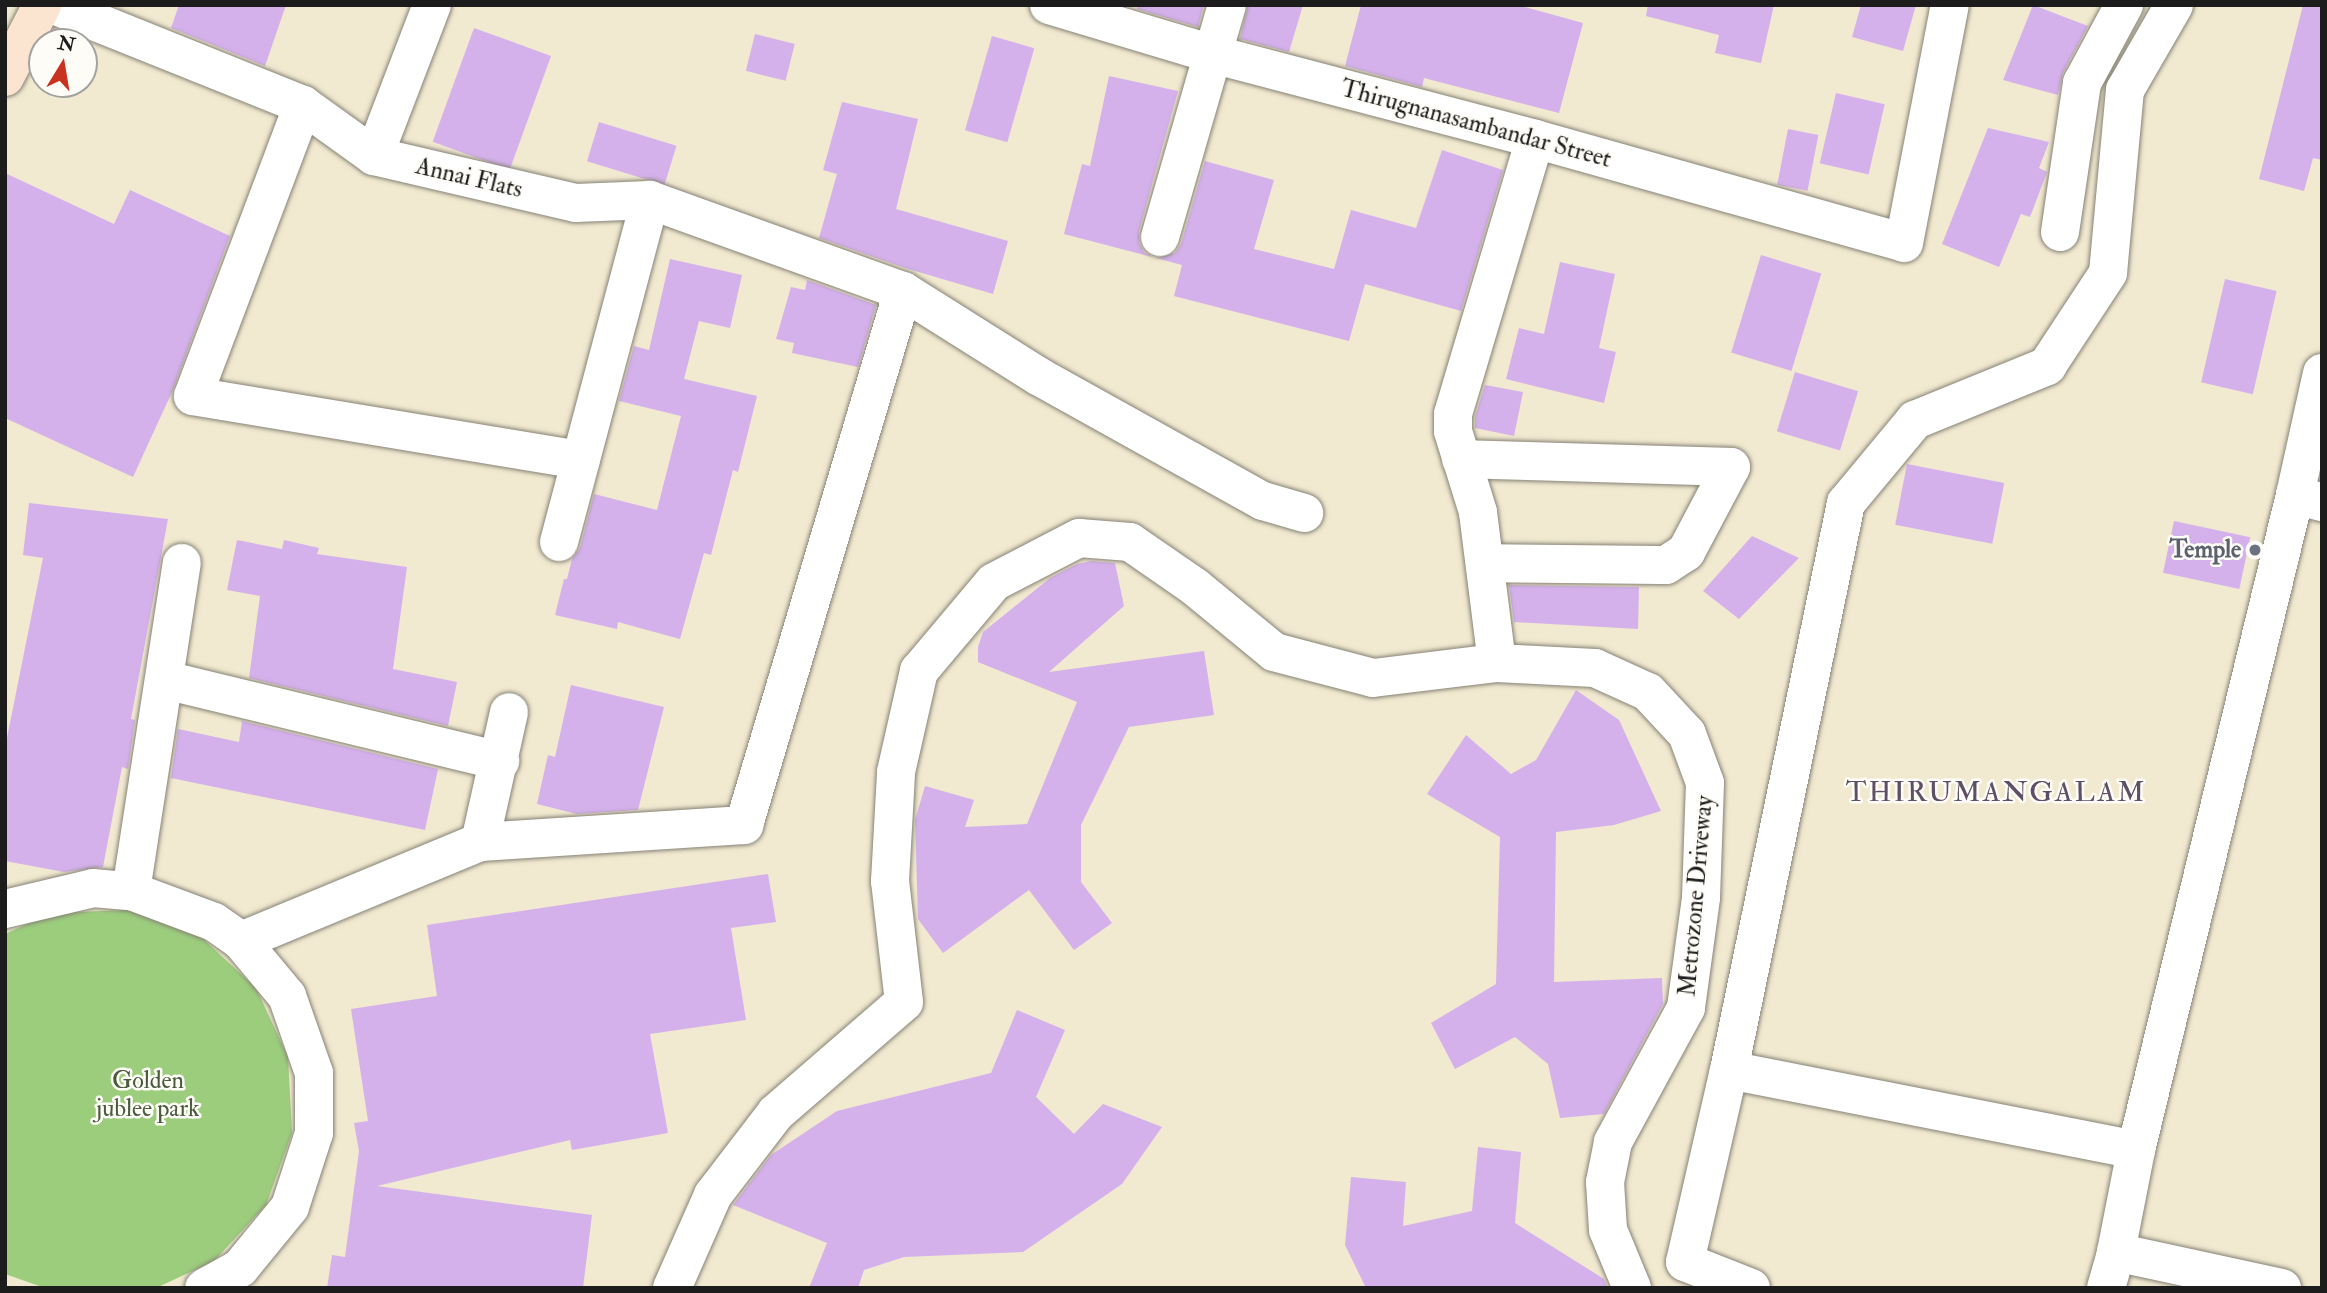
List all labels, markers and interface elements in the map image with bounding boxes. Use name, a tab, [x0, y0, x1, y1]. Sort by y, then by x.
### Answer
north arrow	[28, 28, 98, 98]
text: N	[56, 31, 77, 58]
street label: Thirugnanasambandar Street	[1338, 74, 1614, 174]
street label: Annai Flats	[413, 152, 525, 204]
place label: Temple	[2170, 536, 2241, 564]
marker: Temple	[2247, 542, 2263, 558]
district label: THIRUMANGALAM	[1847, 776, 2145, 810]
street label: Metrozone Driveway	[1673, 794, 1719, 998]
park label: Golden jublee park	[96, 1067, 200, 1123]

